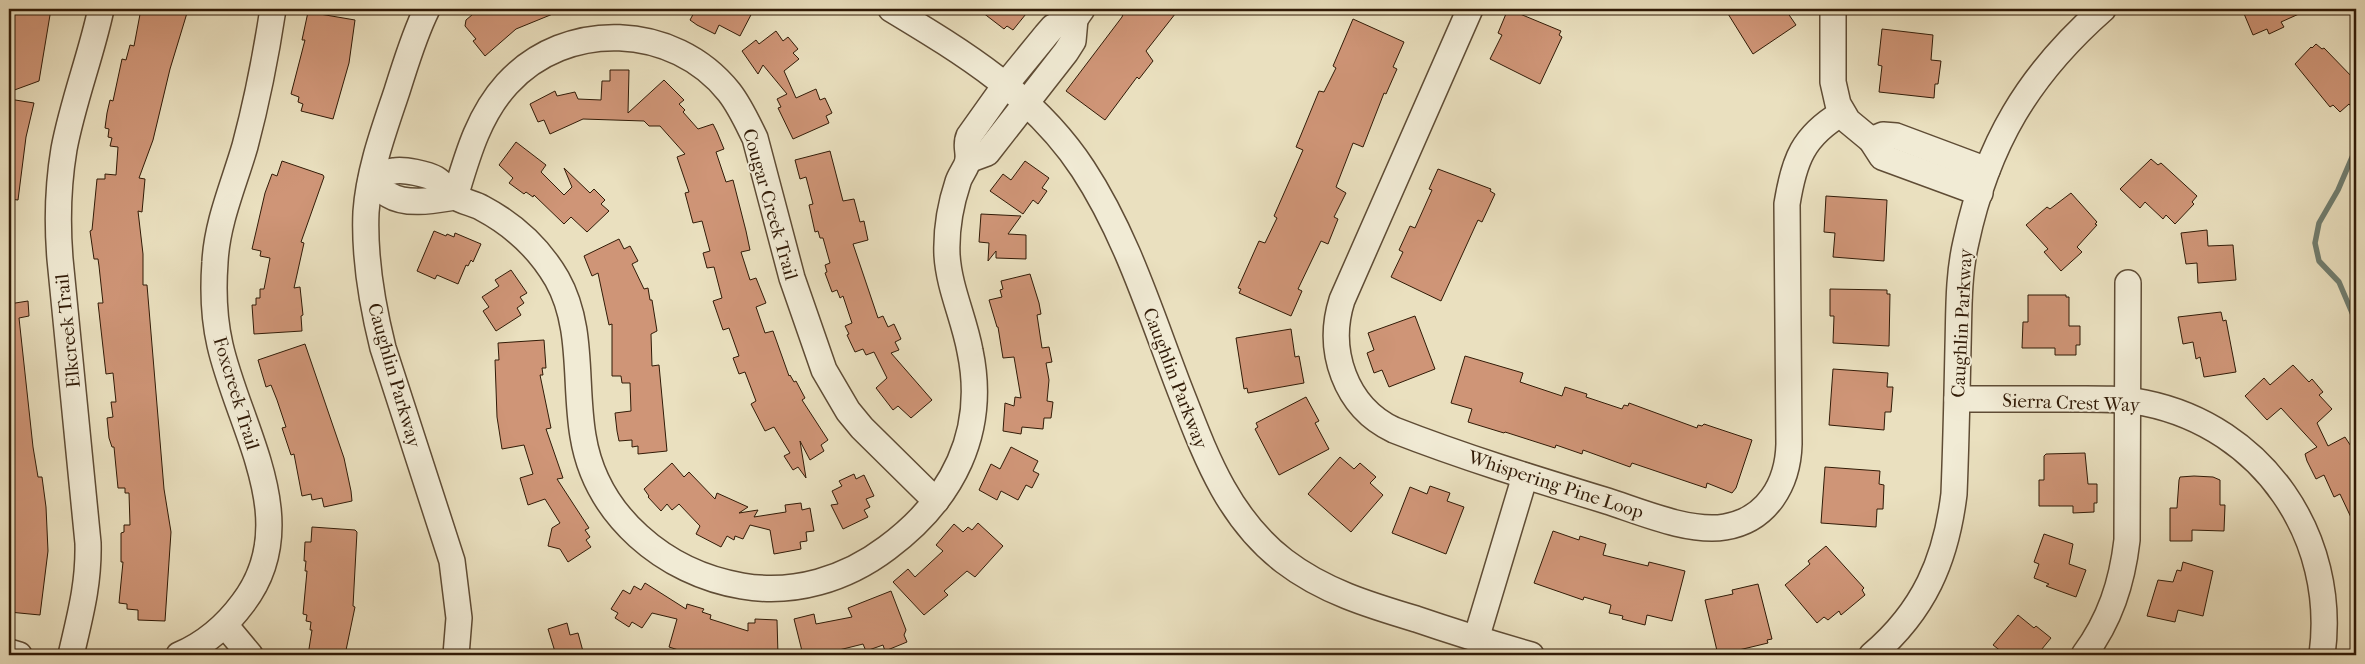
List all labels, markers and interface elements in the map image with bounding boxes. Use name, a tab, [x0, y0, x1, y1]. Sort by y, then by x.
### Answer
street label: Cougar Creek Trail	[738, 126, 802, 283]
street label: Caughlin Parkway	[1947, 247, 1977, 398]
street label: Elkcreek Trail	[51, 273, 85, 389]
street label: Caughlin Parkway	[363, 300, 425, 451]
street label: Caughlin Parkway	[1138, 305, 1212, 453]
street label: Foxcreek Trail	[208, 334, 264, 453]
street label: Sierra Crest Way	[2002, 390, 2141, 416]
street label: Whispering Pine Loop	[1464, 446, 1646, 524]

